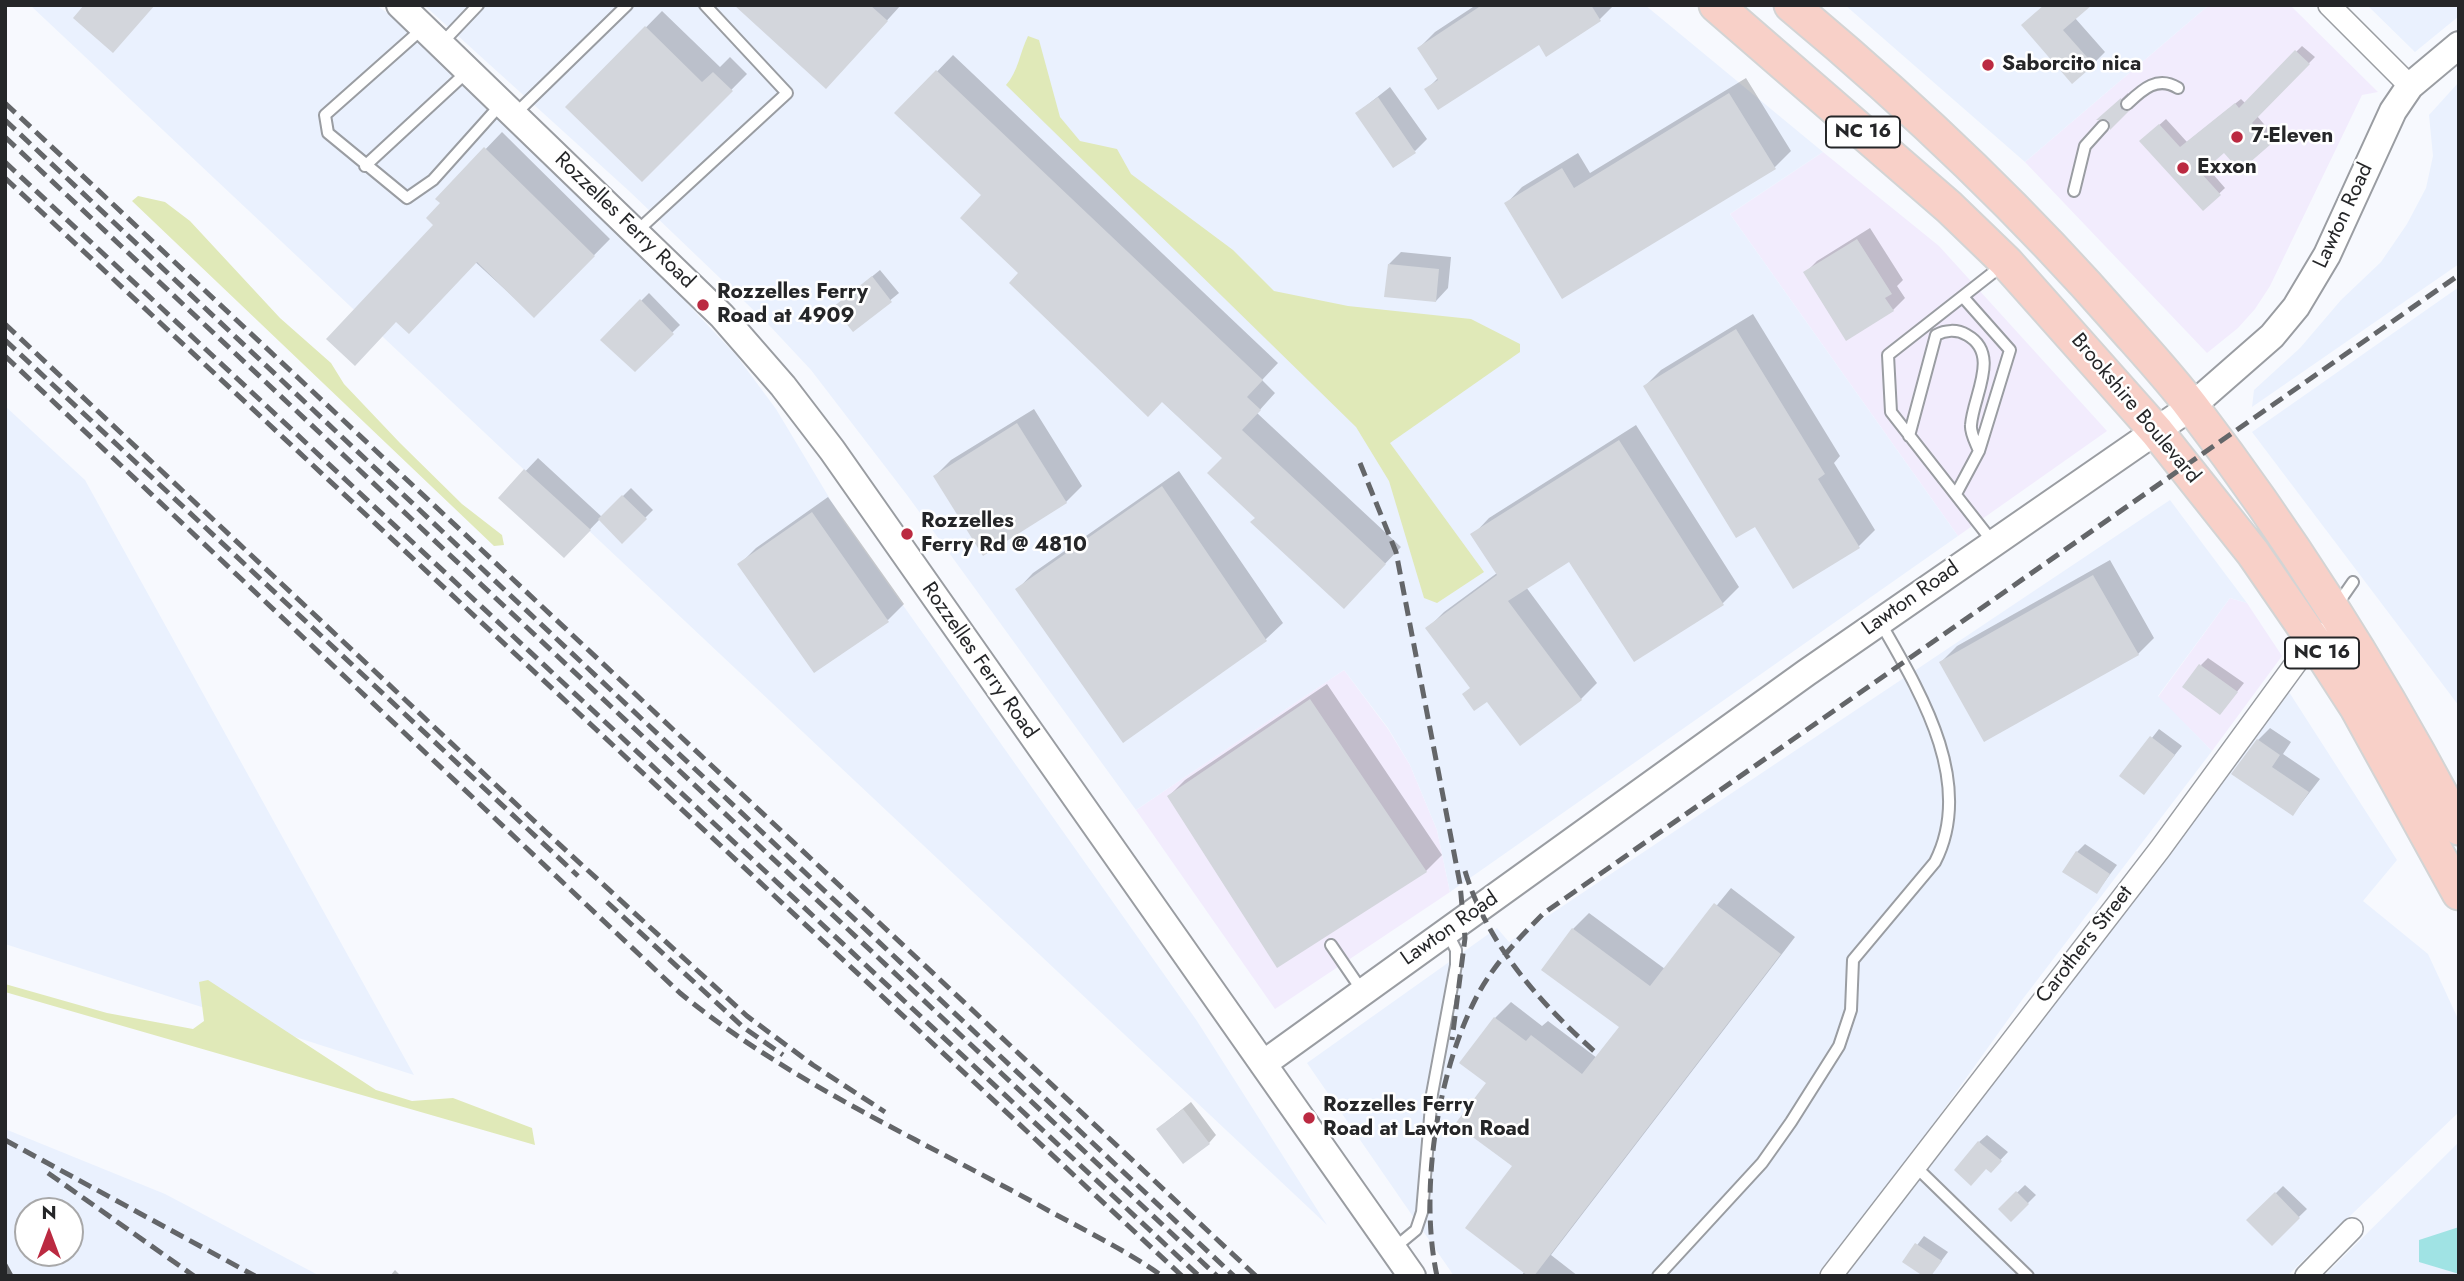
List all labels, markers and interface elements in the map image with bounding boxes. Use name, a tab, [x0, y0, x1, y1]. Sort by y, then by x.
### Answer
place label: Saborcito nica	[2002, 52, 2141, 78]
marker: Saborcito nica	[1980, 57, 1996, 73]
road number: NC 16	[1826, 116, 1900, 148]
place label: 7-Eleven	[2251, 124, 2333, 150]
marker: 7-Eleven	[2229, 129, 2245, 145]
street label: Rozzelles Ferry Road	[549, 148, 699, 294]
place label: Exxon	[2197, 155, 2257, 181]
marker: Exxon	[2175, 160, 2191, 176]
street label: Lawton Road	[2309, 160, 2379, 272]
place label: Rozzelles Ferry Road at 4909	[717, 280, 868, 330]
marker: Rozzelles Ferry Road at 4909	[695, 297, 711, 313]
street label: Brookshire Boulevard	[2065, 329, 2205, 489]
place label: Rozzelles Ferry Rd @ 4810	[921, 509, 1087, 559]
marker: Rozzelles Ferry Rd @ 4810	[899, 526, 915, 542]
street label: Lawton Road	[1858, 556, 1964, 642]
street label: Rozzelles Ferry Road	[916, 578, 1042, 744]
road number: NC 16	[2285, 638, 2359, 668]
street label: Carothers Street	[2031, 881, 2139, 1009]
street label: Lawton Road	[1397, 886, 1503, 972]
place label: Rozzelles Ferry Road at Lawton Road	[1323, 1093, 1530, 1143]
marker: Rozzelles Ferry Road at Lawton Road	[1301, 1110, 1317, 1126]
north arrow	[14, 1197, 84, 1267]
text: N	[41, 1199, 57, 1226]

